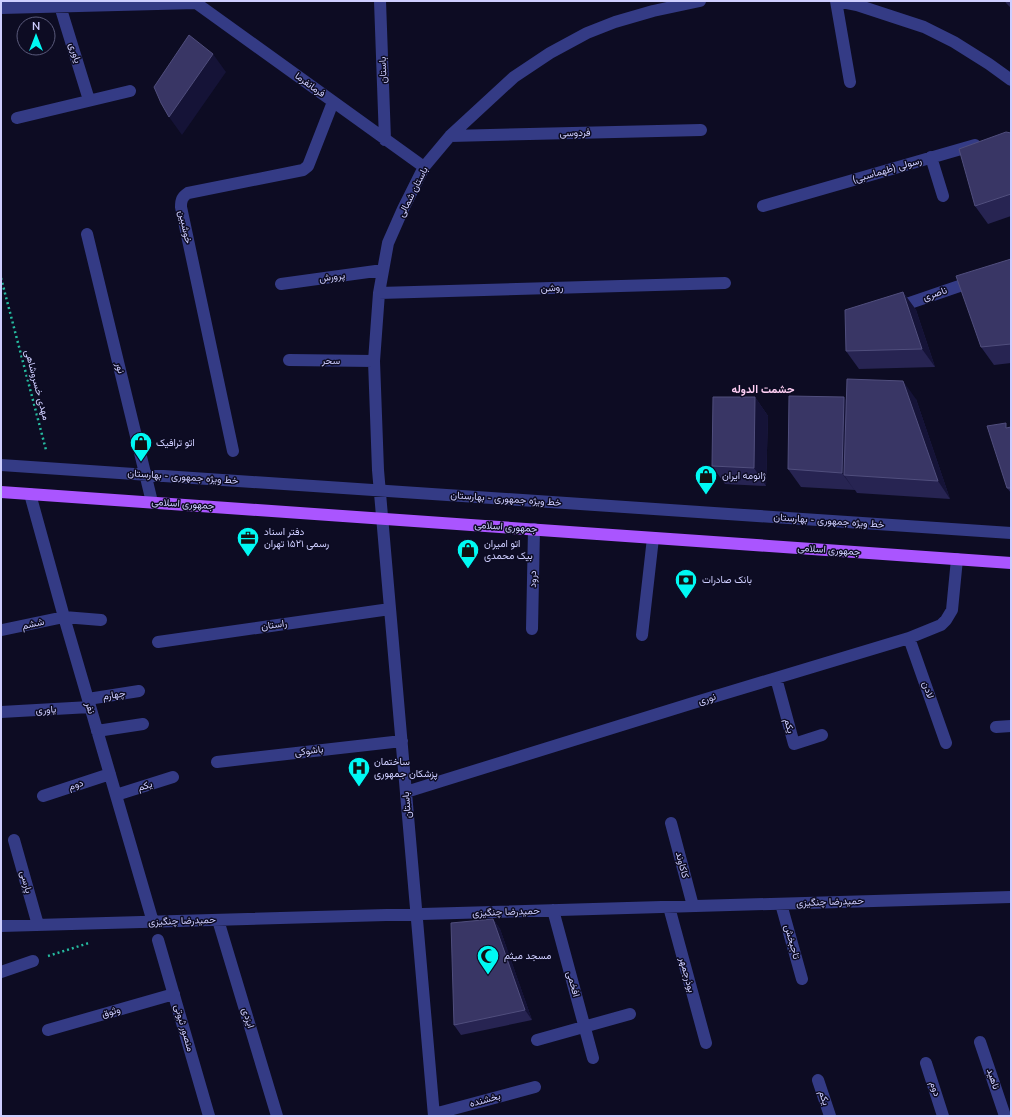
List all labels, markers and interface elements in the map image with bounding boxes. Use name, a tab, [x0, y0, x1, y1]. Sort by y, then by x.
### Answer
north arrow	[16, 16, 56, 56]
text: N	[32, 19, 40, 34]
street label: یاوری	[65, 41, 85, 65]
street label: باستان	[376, 56, 390, 84]
street label: فرمانفرما	[292, 69, 328, 101]
street label: فردوسی	[559, 126, 591, 140]
street label: رسولی (طهماسبی)	[851, 153, 923, 187]
street label: باستان شمالی	[394, 164, 432, 220]
street label: خوشبین	[175, 209, 195, 245]
street label: پرورش	[318, 268, 346, 286]
street label: روشن	[540, 281, 564, 295]
street label: ناصری	[921, 283, 949, 305]
street label: مهدی خسروشاهی	[21, 348, 53, 422]
street label: سحر	[321, 354, 341, 368]
street label: نور	[112, 360, 128, 375]
district label: حشمت الدوله	[732, 382, 795, 397]
shop icon: اتو ترافیک	[128, 430, 154, 463]
place label: اتو ترافیک	[156, 436, 195, 450]
shop icon: ژانومه ایران	[693, 463, 719, 496]
street label: خط ویژه جمهوری - بهارستان	[127, 466, 239, 488]
place label: ژانومه ایران	[722, 469, 766, 483]
street label: خط ویژه جمهوری - بهارستان	[450, 488, 562, 510]
street label: جمهوری اسلامی	[151, 495, 215, 513]
street label: خط ویژه جمهوری - بهارستان	[773, 510, 885, 532]
street label: جمهوری اسلامی	[474, 518, 538, 536]
office icon: دفتر اسناد رسمی ۱۵۲۱ تهران	[235, 525, 261, 558]
place label: دفتر اسناد رسمی ۱۵۲۱ تهران	[264, 525, 329, 551]
shop icon: اتو امیران بیک محمدی	[455, 537, 481, 570]
place label: اتو امیران بیک محمدی	[484, 537, 533, 563]
street label: جمهوری اسلامی	[797, 541, 861, 559]
bank icon: بانک صادرات	[673, 567, 699, 600]
street label: درود	[526, 570, 540, 588]
place label: بانک صادرات	[702, 573, 752, 587]
street label: ششم	[20, 615, 46, 633]
street label: راستان	[260, 616, 288, 634]
street label: لادن	[919, 680, 937, 700]
street label: چهارم	[102, 686, 127, 704]
street label: نوری	[696, 690, 718, 708]
street label: نفر	[81, 699, 98, 716]
street label: یاوری	[35, 702, 57, 718]
street label: یکم	[780, 717, 798, 735]
street label: باشوکی	[294, 742, 324, 760]
hospital icon: ساختمان پزشکان جمهوری	[346, 755, 372, 788]
place label: ساختمان پزشکان جمهوری	[374, 755, 438, 781]
street label: دوم	[67, 776, 86, 794]
street label: یکم	[136, 777, 154, 795]
street label: باستان	[399, 791, 415, 819]
street label: کاکاوند	[672, 850, 692, 880]
street label: پارسی	[16, 869, 36, 895]
street label: حمیدرضا چنگیزی	[796, 894, 864, 910]
street label: حمیدرضا چنگیزی	[472, 904, 540, 920]
street label: حمیدرضا چنگیزی	[148, 913, 216, 929]
street label: تاجبخش	[781, 923, 803, 961]
mosque icon: مسجد میثم	[475, 943, 501, 976]
place label: مسجد میثم	[504, 949, 551, 963]
street label: بوذرجمهر	[675, 955, 698, 994]
street label: افخمی	[563, 970, 583, 998]
street label: وثوق	[100, 1003, 122, 1021]
street label: منصور ثبوتی	[171, 1003, 197, 1053]
street label: ایزدی	[238, 1006, 258, 1030]
street label: ناهید	[983, 1067, 1003, 1092]
street label: دوم	[926, 1080, 944, 1099]
street label: بخشنده	[468, 1089, 502, 1111]
street label: یکم	[815, 1089, 833, 1107]

